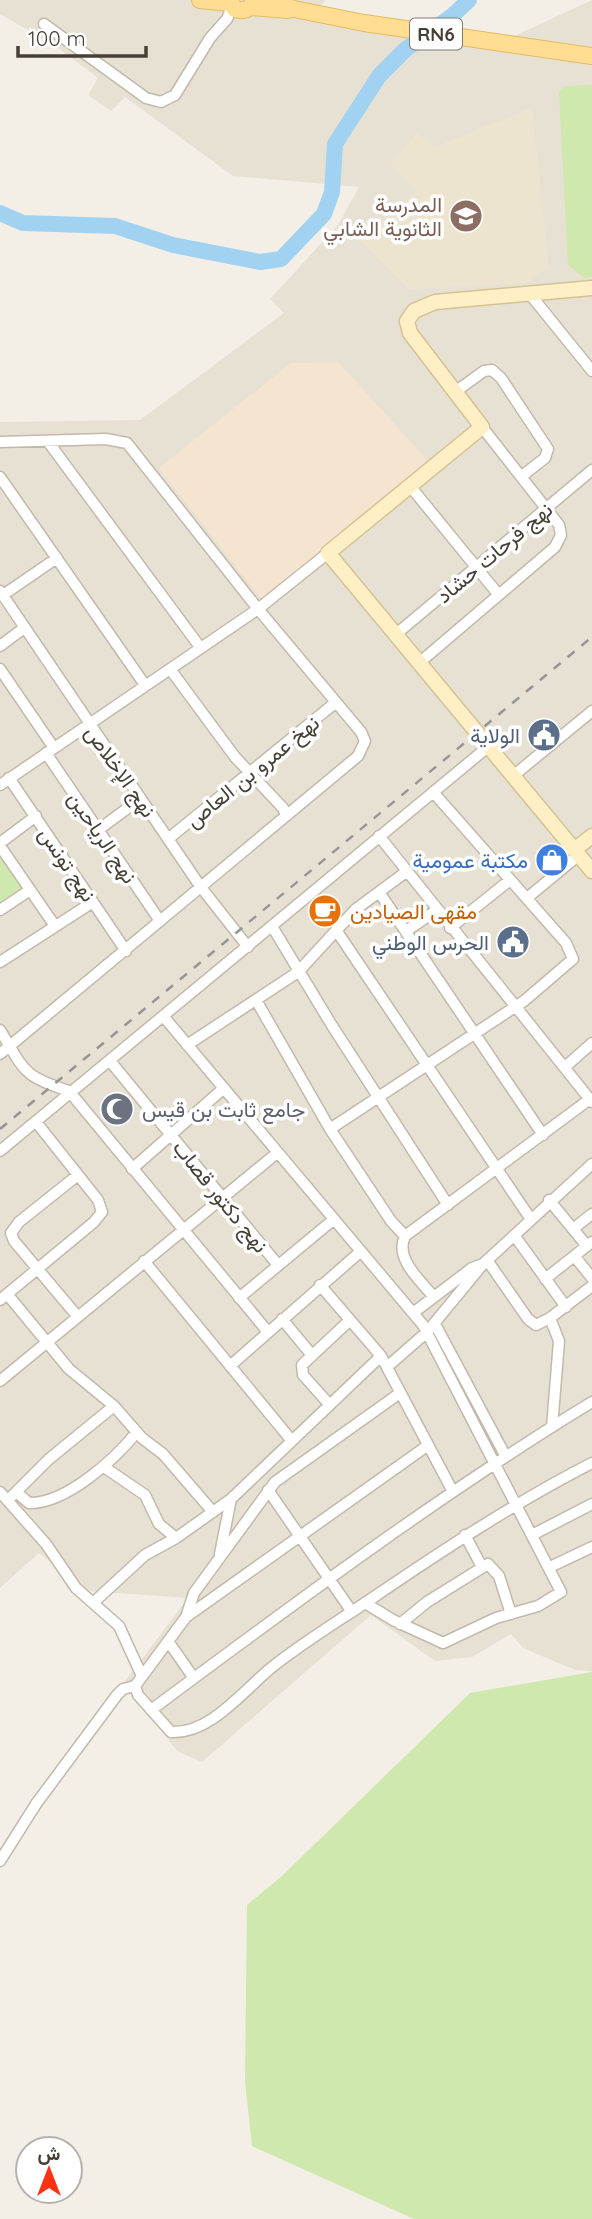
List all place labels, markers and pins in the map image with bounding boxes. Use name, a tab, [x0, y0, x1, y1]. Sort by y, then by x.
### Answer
place label: المدرسة الثانوية الشابي	[323, 191, 442, 246]
school or university icon: المدرسة الثانوية الشابي	[447, 197, 485, 235]
public building icon: الولاية	[525, 716, 563, 754]
place label: الولاية	[470, 722, 520, 749]
shop icon: مكتبة عمومية	[533, 841, 571, 879]
place label: مكتبة عمومية	[413, 847, 528, 874]
cafe icon: مقهى الصيادين	[306, 892, 344, 930]
place label: مقهى الصيادين	[350, 898, 477, 925]
public building icon: الحرس الوطني	[494, 923, 532, 961]
place label: الحرس الوطني	[372, 929, 489, 960]
mosque icon: جامع ثابت بن قیس	[98, 1090, 136, 1128]
place label: جامع ثابت بن قیس	[142, 1096, 305, 1124]

